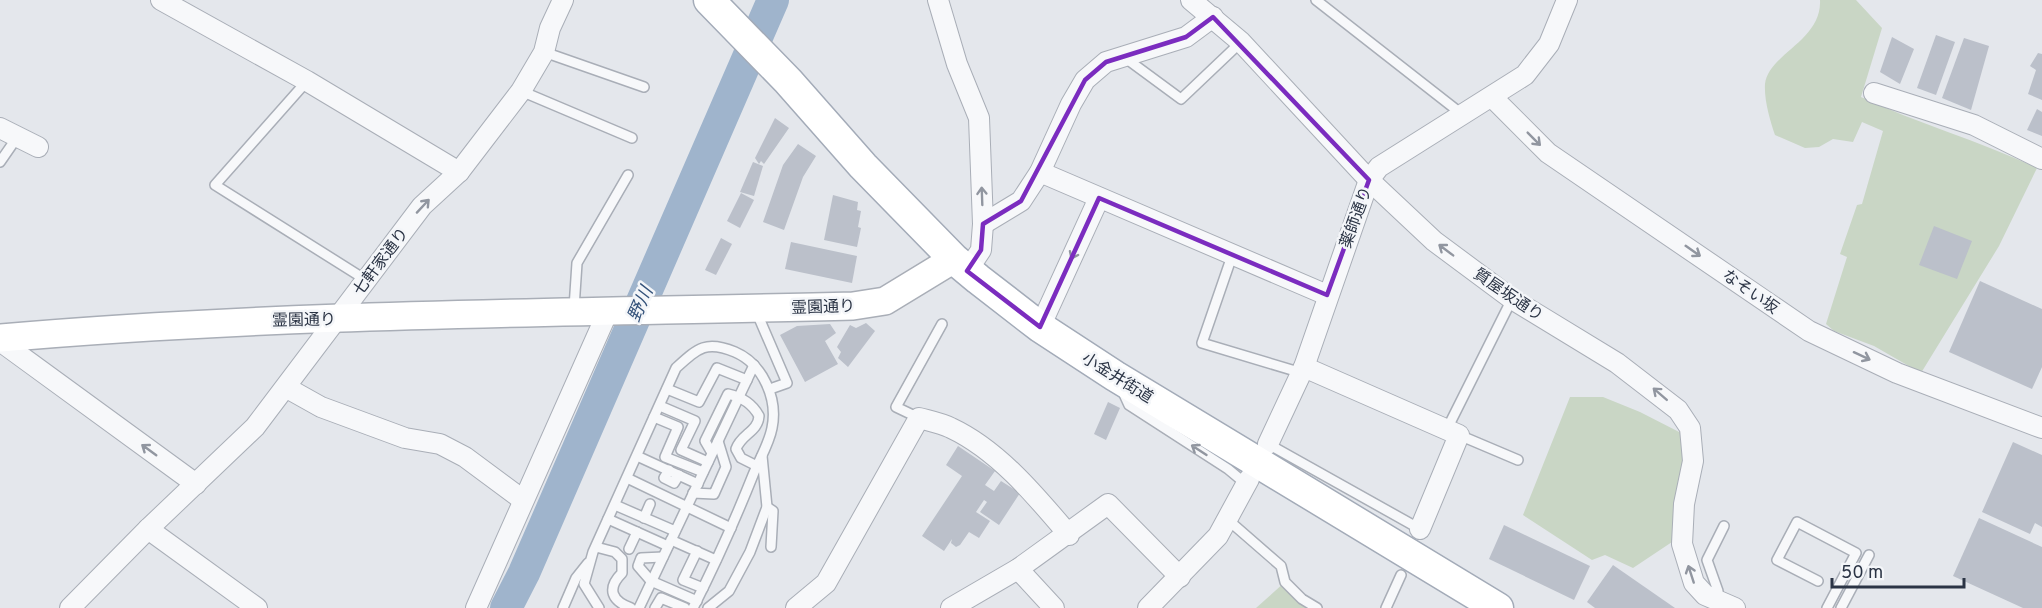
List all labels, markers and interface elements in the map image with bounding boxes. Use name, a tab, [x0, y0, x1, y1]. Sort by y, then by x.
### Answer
one-way arrow	[1527, 132, 1542, 146]
street label: 薬師通り	[1337, 184, 1377, 251]
one-way arrow	[976, 186, 987, 206]
one-way arrow	[416, 199, 430, 214]
street label: 七軒家通り	[350, 224, 414, 300]
one-way arrow	[1069, 241, 1081, 259]
one-way arrow	[1438, 243, 1454, 256]
one-way arrow	[1685, 245, 1701, 257]
street label: 質屋坂通り	[1469, 265, 1547, 326]
street label: なそい坂	[1718, 266, 1782, 319]
water label: 野川	[624, 282, 660, 326]
street label: 霊園通り	[791, 297, 855, 319]
street label: 霊園通り	[272, 310, 336, 332]
street label: 小金井街道	[1078, 349, 1156, 408]
one-way arrow	[1852, 351, 1870, 363]
one-way arrow	[1653, 387, 1668, 401]
one-way arrow	[141, 443, 157, 456]
one-way arrow	[1191, 444, 1208, 456]
scale bar	[1832, 551, 1964, 589]
text: 50 m	[1841, 562, 1883, 585]
one-way arrow	[1685, 565, 1696, 584]

